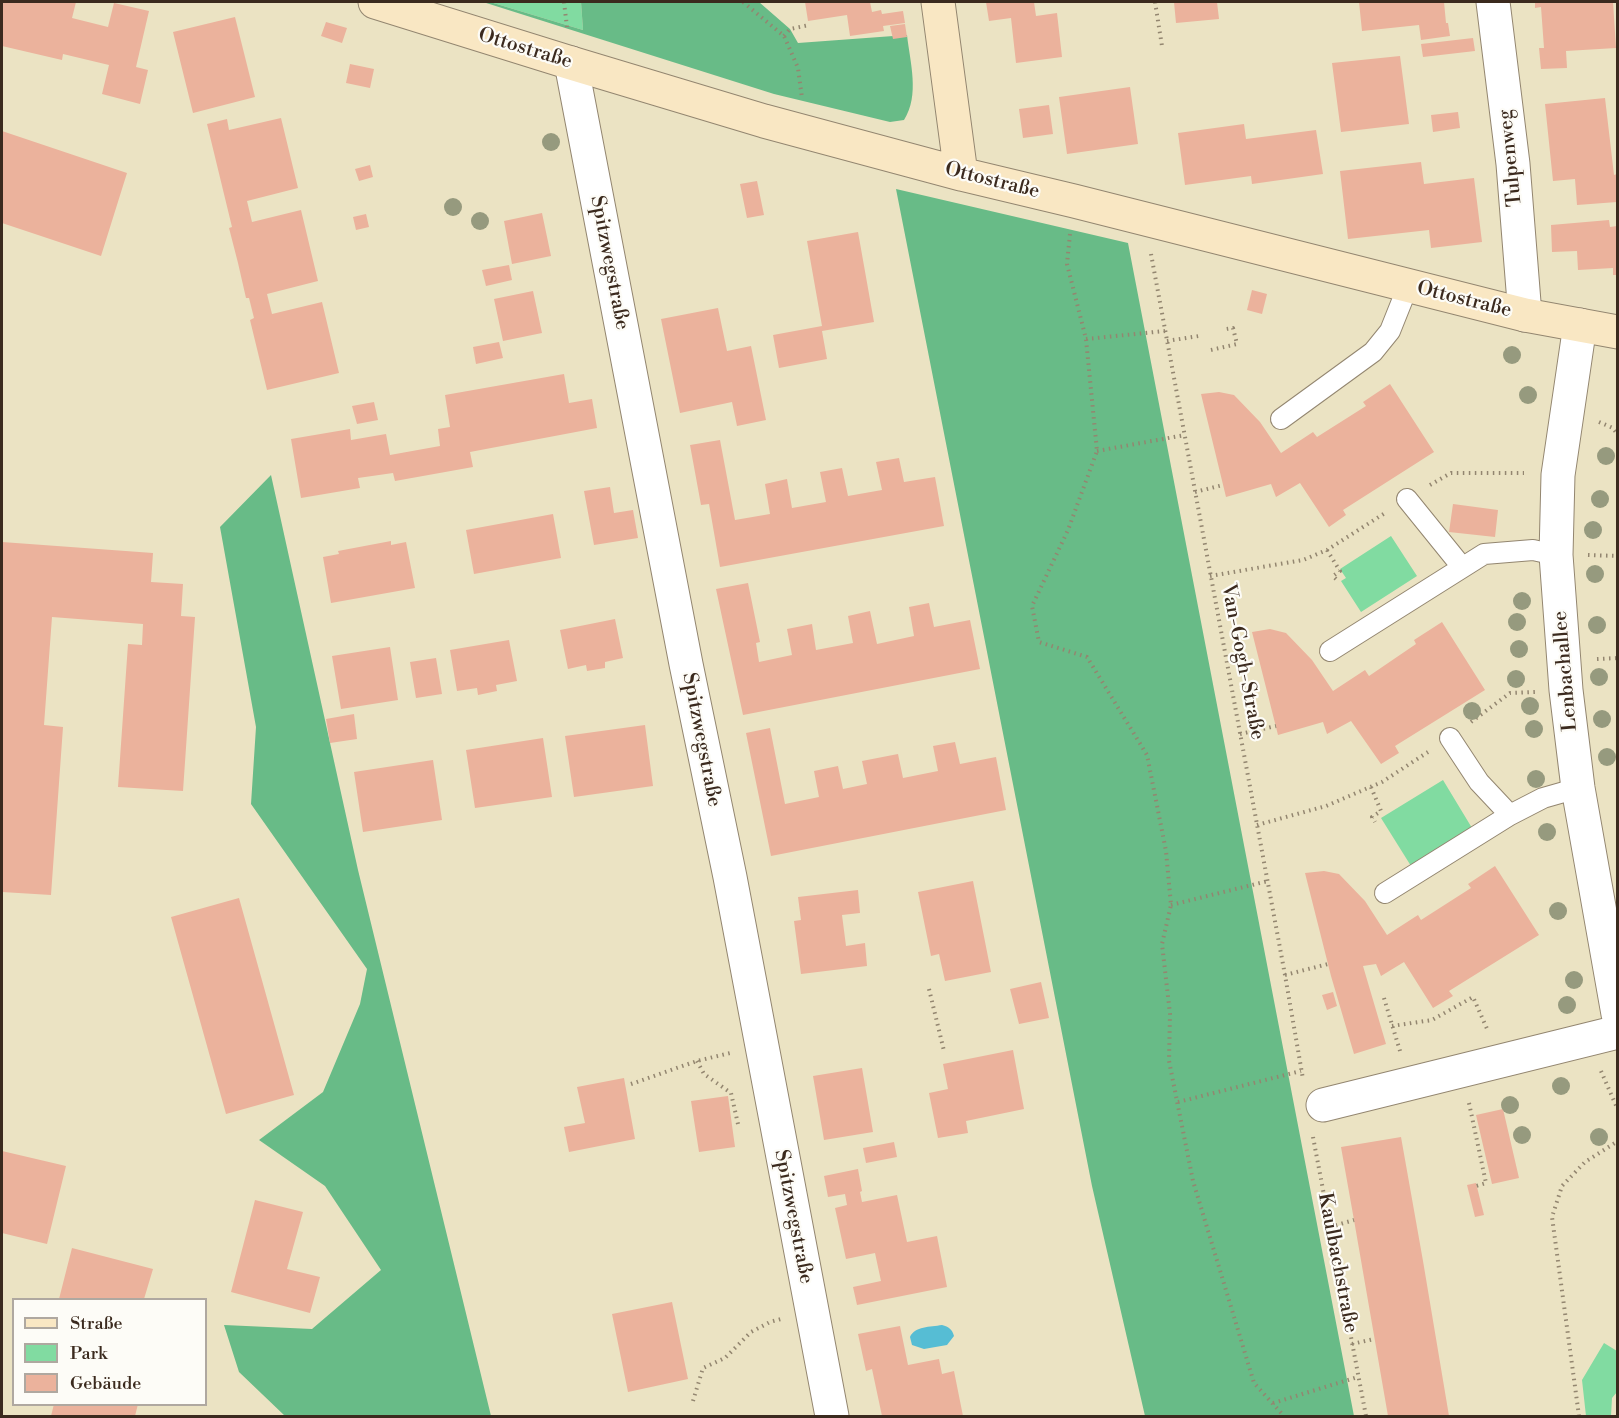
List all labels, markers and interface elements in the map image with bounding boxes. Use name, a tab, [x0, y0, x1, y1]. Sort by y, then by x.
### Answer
street label: Ottostraße	[475, 23, 575, 75]
street label: Tulpenweg	[1494, 108, 1528, 208]
street label: Ottostraße	[942, 158, 1042, 204]
street label: Spitzwegstraße	[584, 194, 634, 332]
street label: Ottostraße	[1414, 277, 1514, 323]
street label: Van-Gogh-Straße	[1215, 582, 1269, 742]
street label: Lenbachallee	[1549, 610, 1583, 732]
street label: Spitzwegstraße	[676, 671, 726, 809]
street label: Spitzwegstraße	[768, 1148, 818, 1286]
street label: Kaulbachstraße	[1312, 1191, 1362, 1335]
legend	[12, 1298, 207, 1406]
text: Straße	[70, 1312, 123, 1335]
text: Park	[70, 1342, 107, 1365]
text: Gebäude	[70, 1372, 141, 1395]

